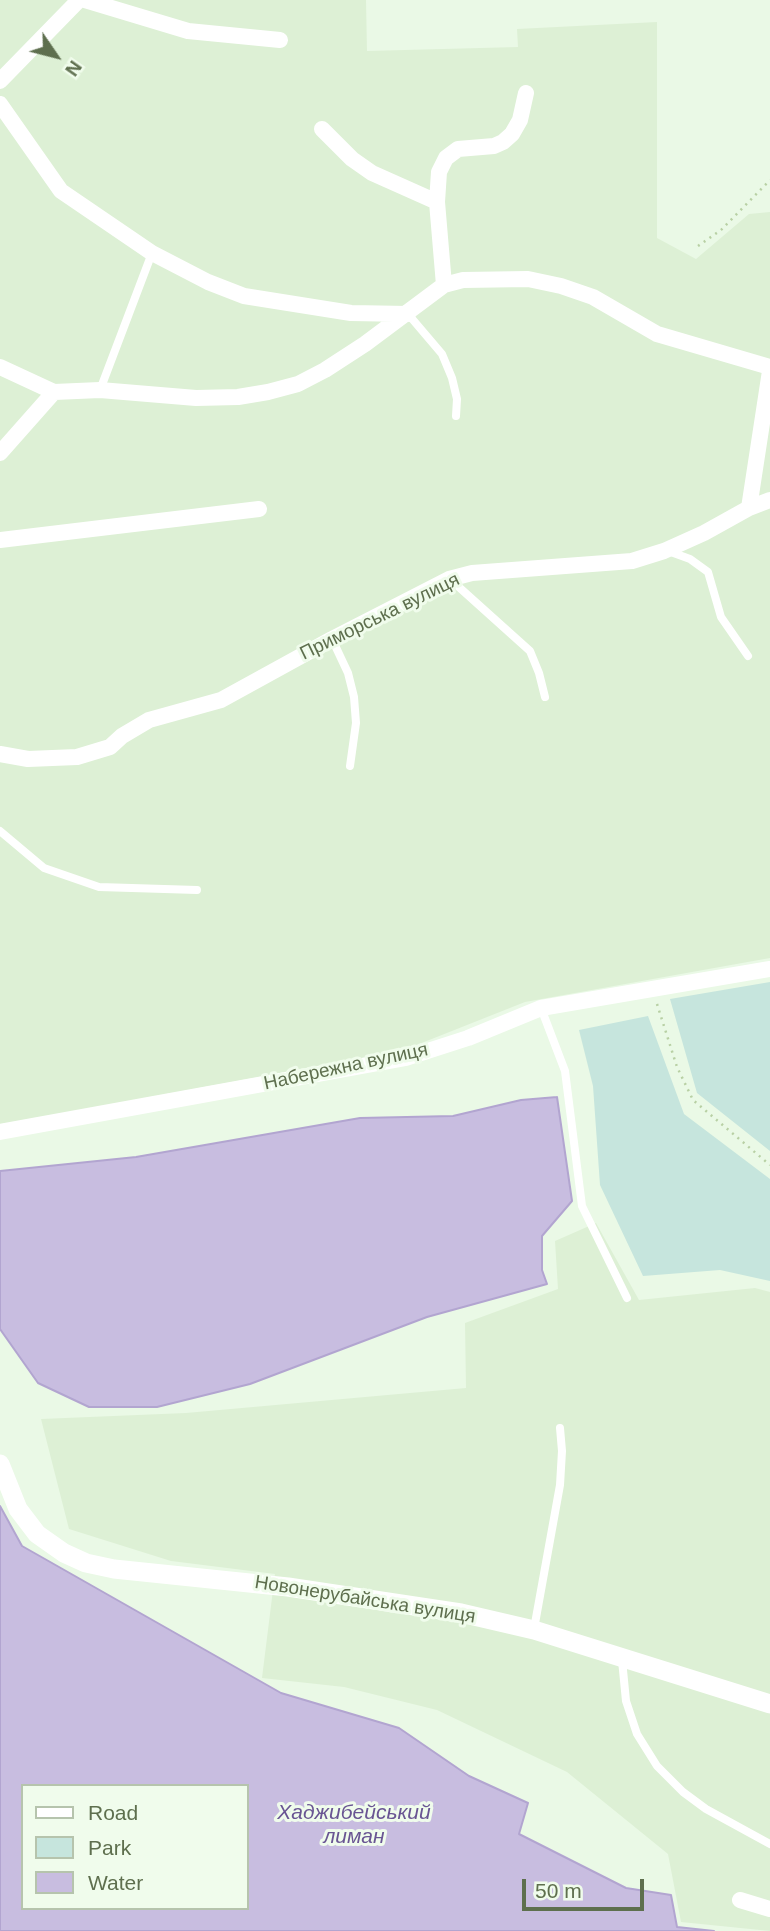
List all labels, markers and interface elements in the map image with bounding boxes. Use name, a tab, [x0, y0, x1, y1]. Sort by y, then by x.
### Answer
north arrow	[21, 21, 91, 91]
text: N	[61, 57, 86, 80]
street label: Приморська вулиця	[297, 568, 463, 666]
street label: Набережна вулиця	[262, 1038, 430, 1096]
street label: Новонерубайська вулиця	[253, 1571, 477, 1629]
legend	[21, 1784, 248, 1910]
water label: Хаджибейський лиман	[277, 1800, 431, 1850]
text: Road	[88, 1801, 138, 1824]
text: Park	[88, 1836, 131, 1859]
scale bar	[525, 1864, 648, 1908]
text: Water	[88, 1871, 143, 1894]
text: 50 m	[535, 1879, 582, 1902]

